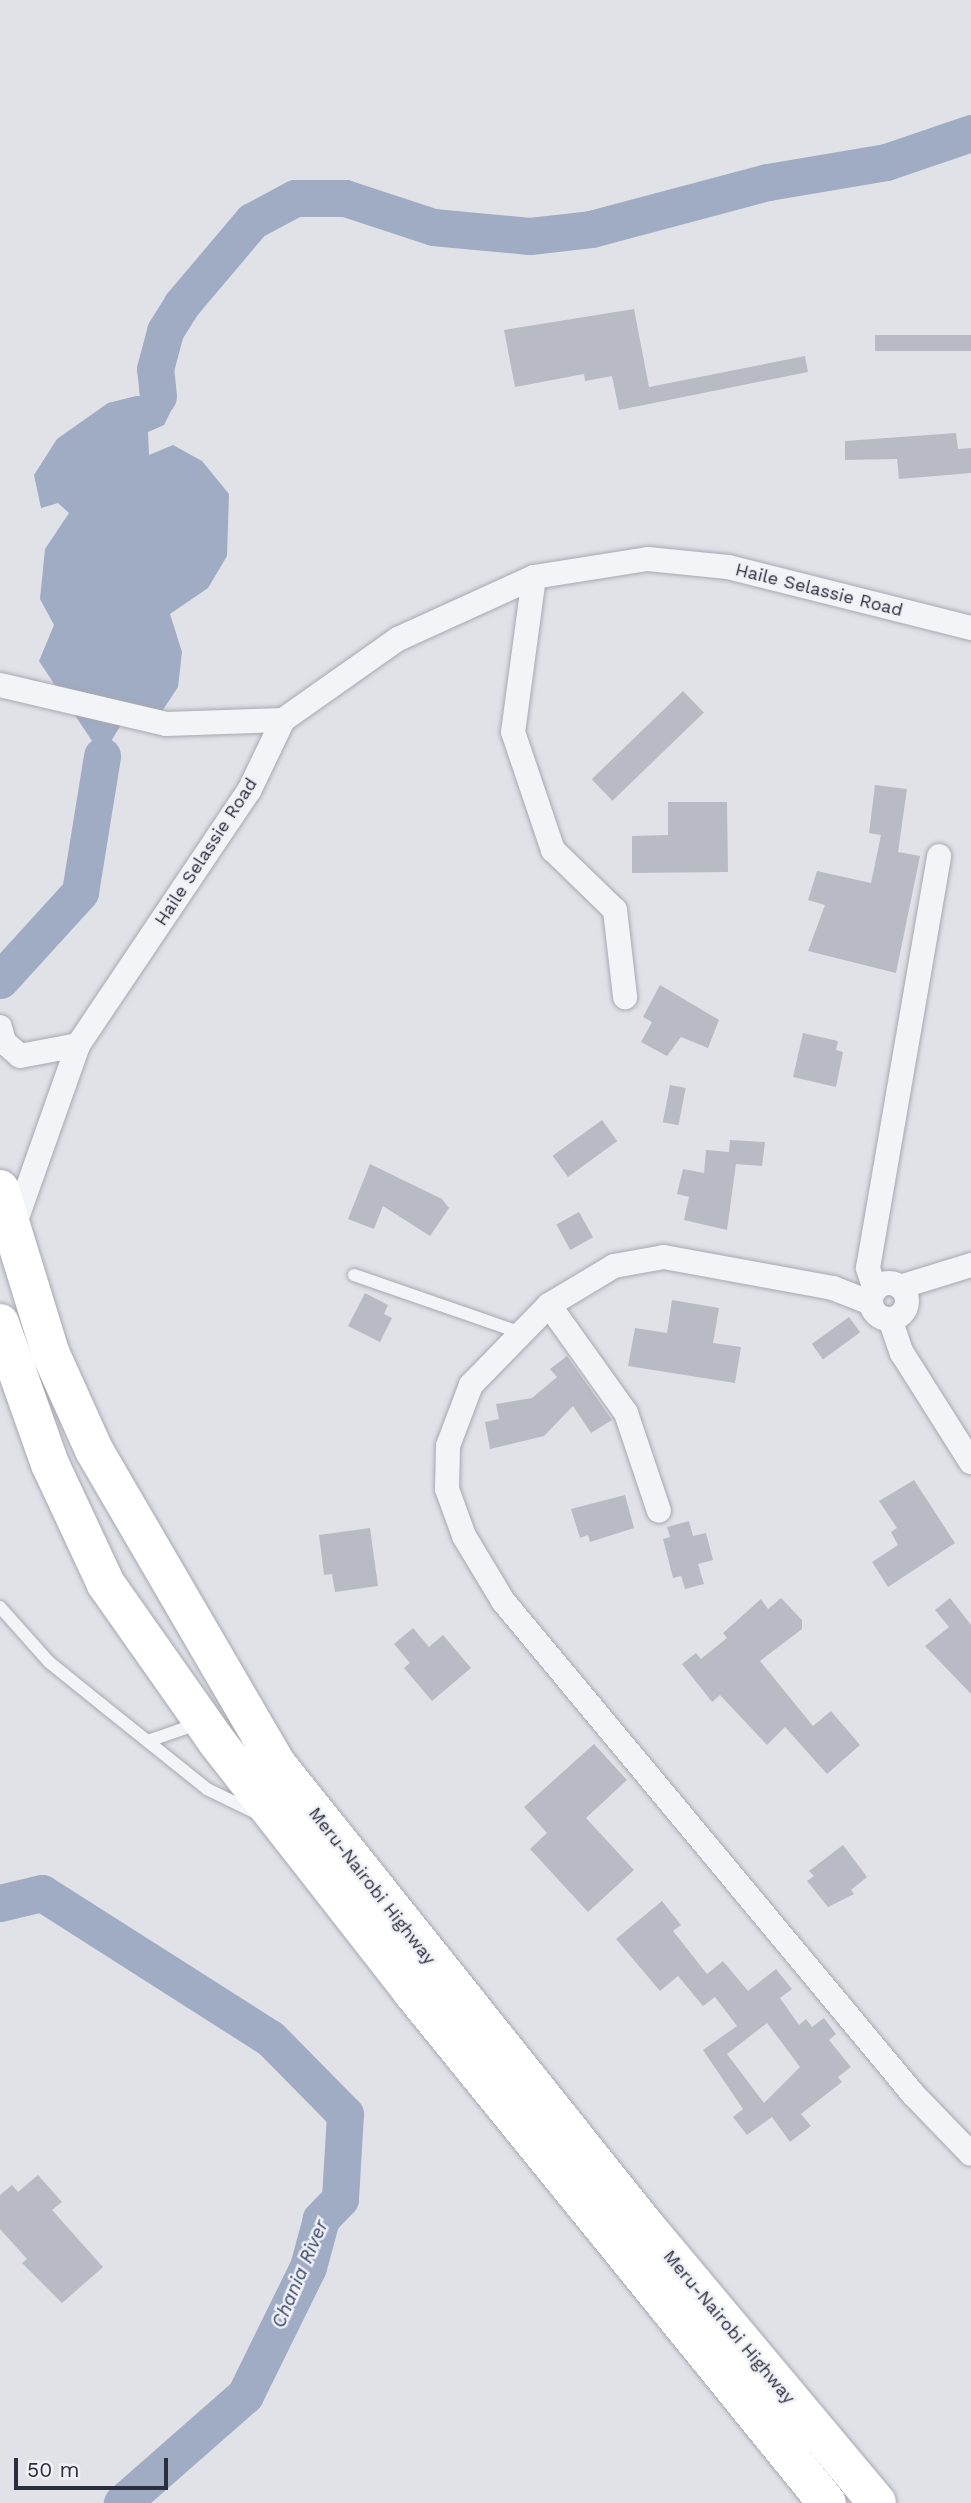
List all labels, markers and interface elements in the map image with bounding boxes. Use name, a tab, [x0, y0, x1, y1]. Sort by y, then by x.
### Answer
street label: Haile Selassie Road	[733, 559, 905, 621]
street label: Haile Selassie Road	[150, 774, 262, 930]
street label: Meru-Nairobi Highway	[304, 1803, 440, 1969]
water label: Chania River	[267, 2217, 333, 2331]
street label: Meru-Nairobi Highway	[658, 2246, 800, 2408]
scale bar	[18, 2444, 172, 2488]
text: 50 m	[27, 2457, 79, 2482]

